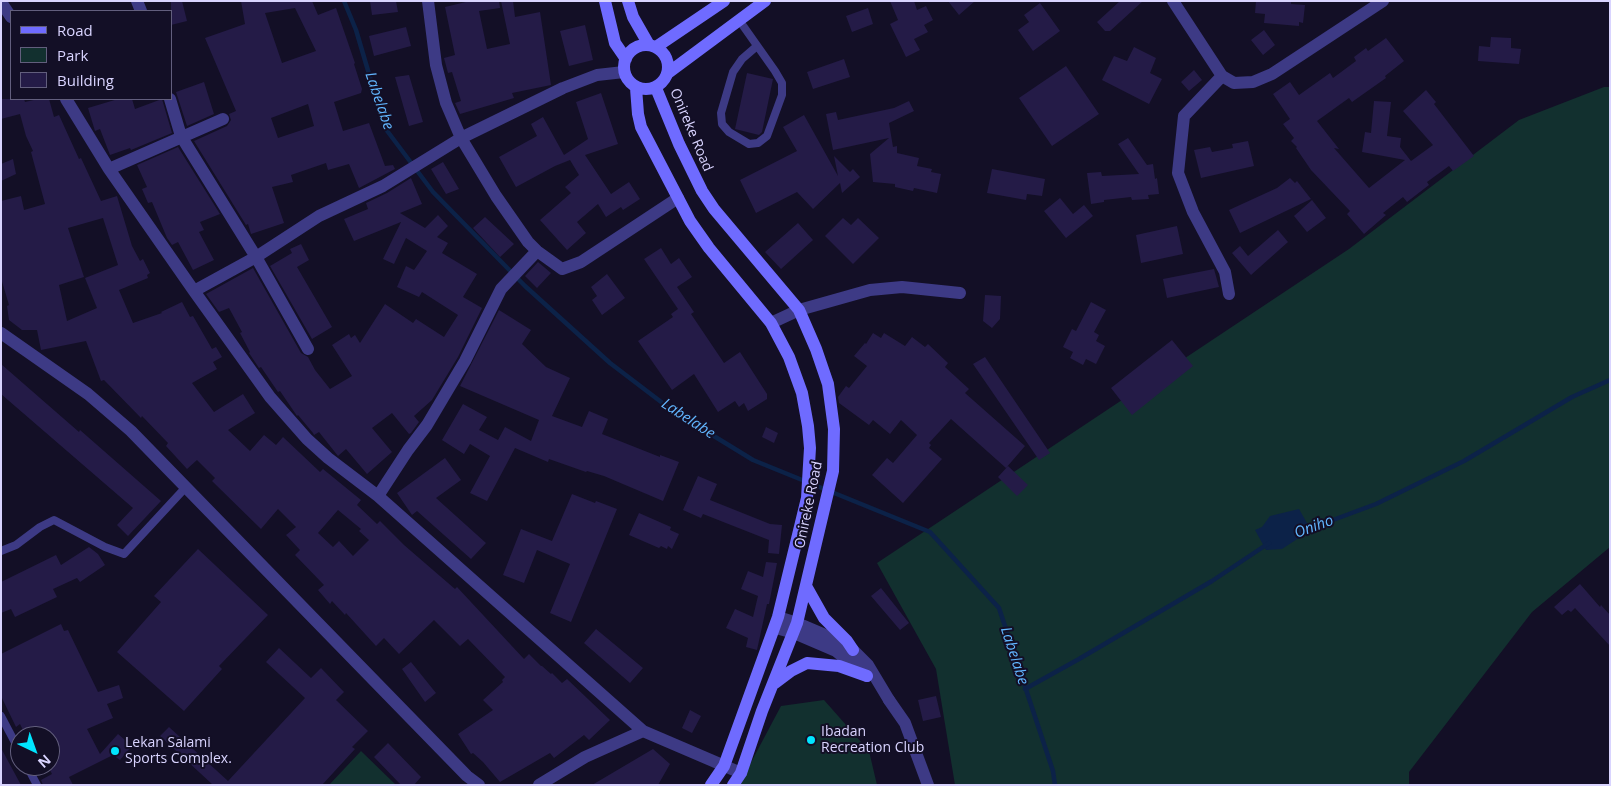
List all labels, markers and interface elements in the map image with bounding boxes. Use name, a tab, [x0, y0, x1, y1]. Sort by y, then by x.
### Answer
legend	[10, 10, 172, 100]
text: Road	[57, 20, 93, 40]
text: Park	[57, 45, 88, 65]
text: Building	[57, 70, 114, 90]
water label: Labelabe	[361, 70, 397, 132]
street label: Onireke Road	[666, 86, 716, 174]
water label: Labelabe	[658, 395, 718, 443]
street label: Onireke Road	[792, 460, 826, 550]
water label: Oniho	[1292, 512, 1336, 542]
water label: Labelabe	[996, 625, 1032, 687]
place label: Ibadan Recreation Club	[821, 724, 924, 756]
north arrow	[10, 726, 60, 776]
marker: Ibadan Recreation Club	[805, 734, 817, 746]
place label: Lekan Salami Sports Complex.	[125, 735, 232, 768]
marker: Lekan Salami Sports Complex.	[109, 745, 121, 757]
text: N	[34, 751, 55, 773]

